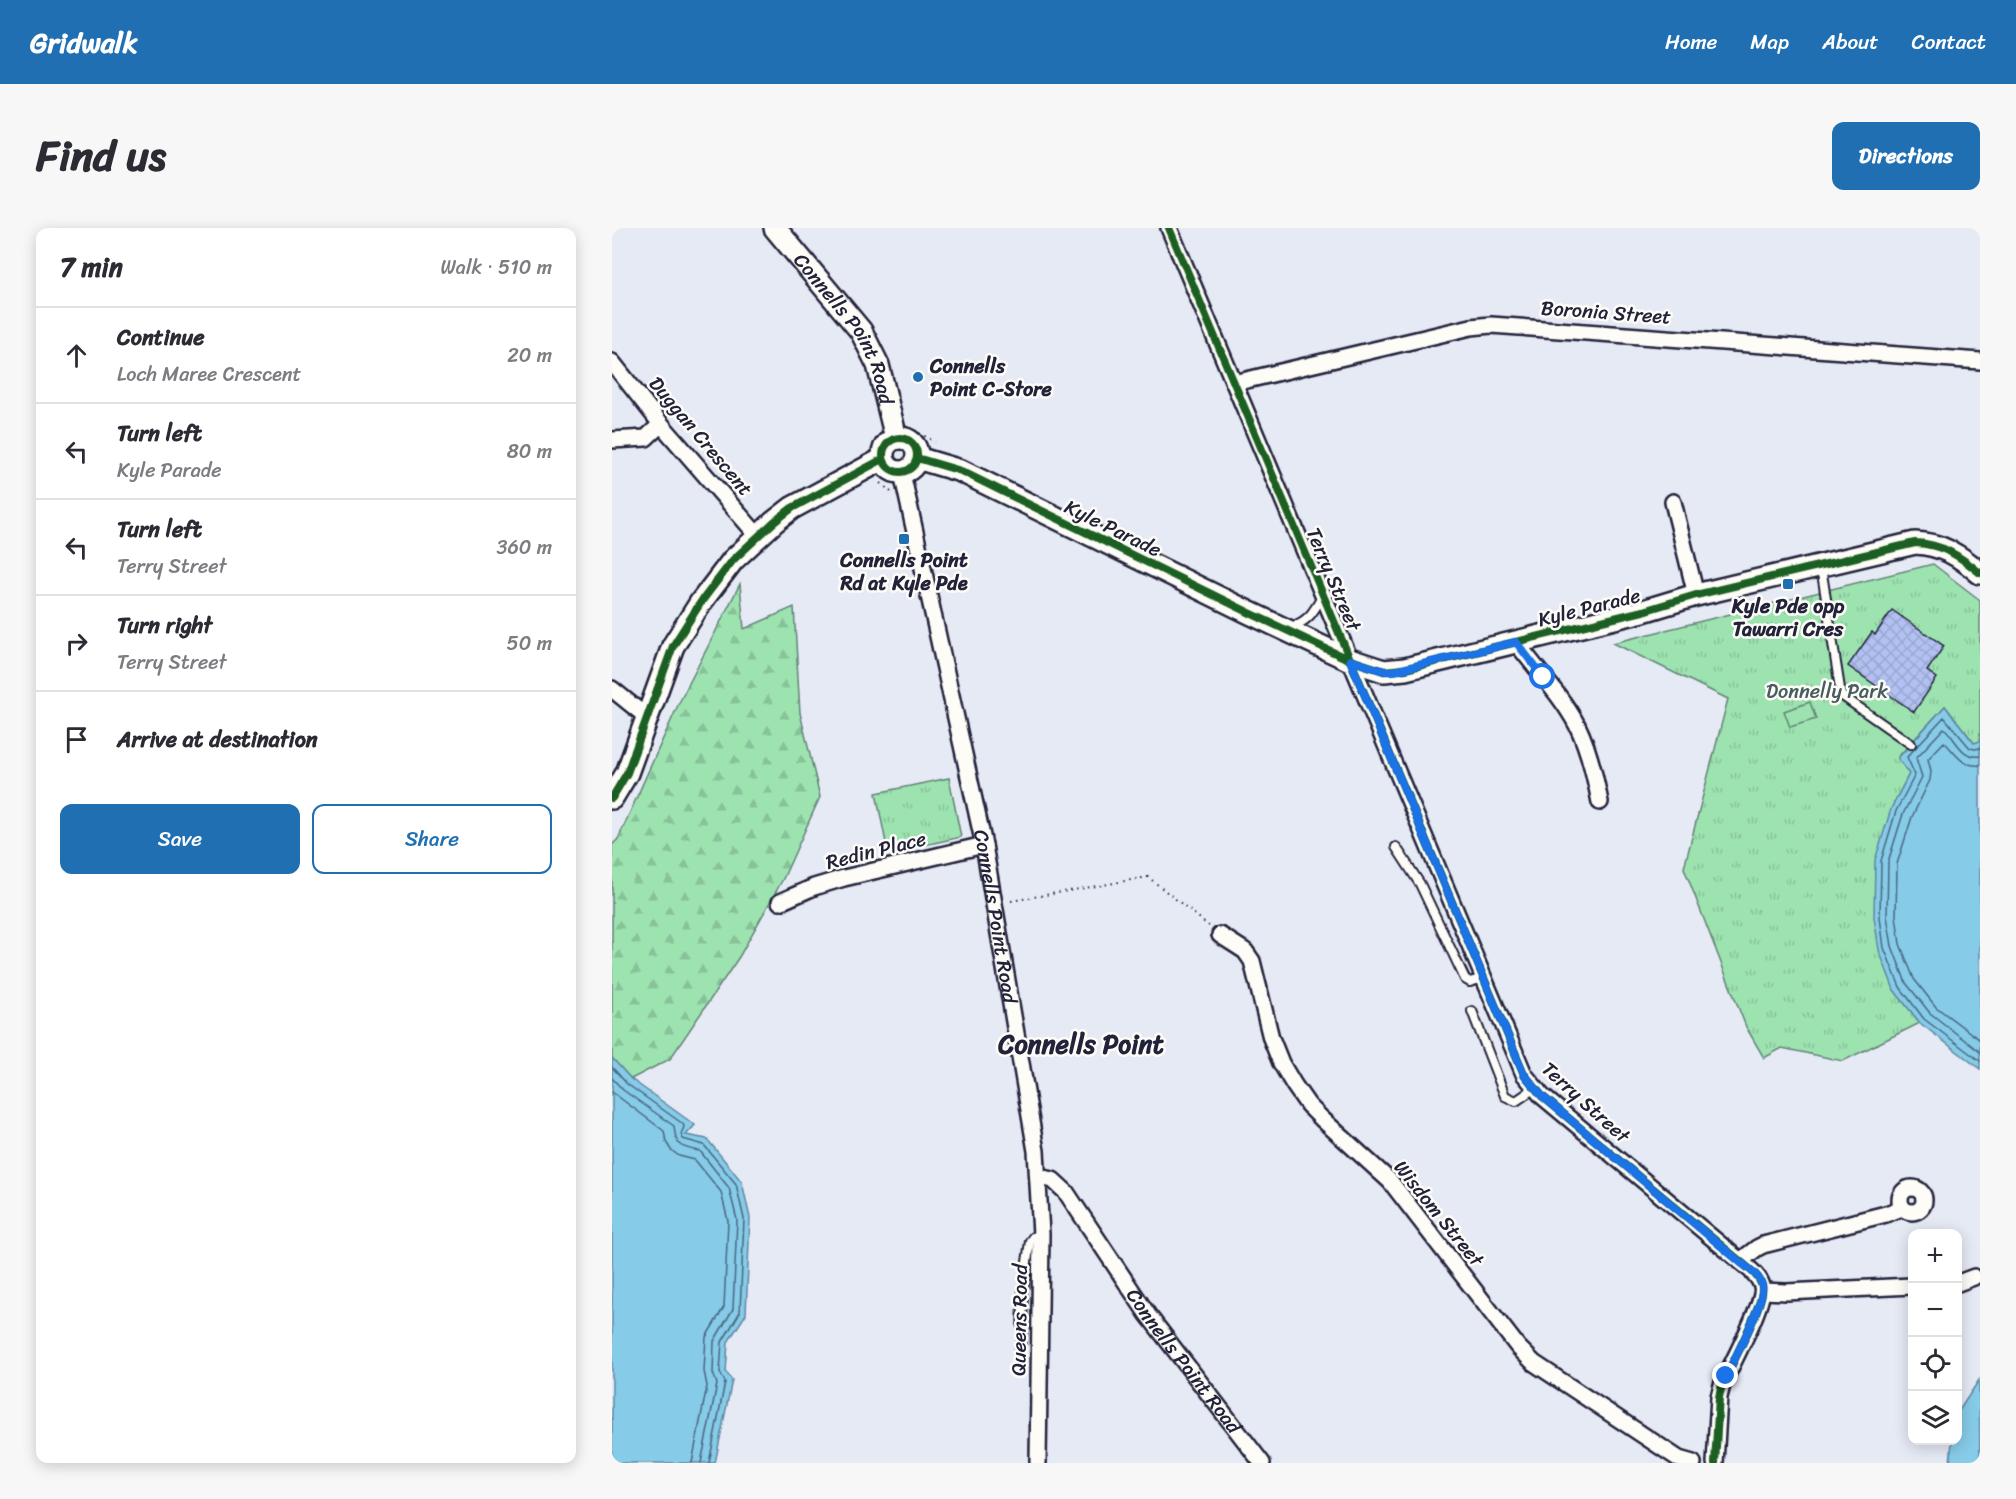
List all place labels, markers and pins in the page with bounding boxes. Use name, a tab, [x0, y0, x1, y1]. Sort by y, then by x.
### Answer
place label: Connells Point C-Store	[929, 349, 1052, 407]
marker: Connells Point C-Store	[911, 370, 925, 384]
marker: Connells Point Rd at Kyle Pde	[897, 532, 911, 546]
place label: Connells Point Rd at Kyle Pde	[839, 543, 968, 601]
marker: Kyle Pde opp Tawarri Cres	[1781, 577, 1795, 591]
place label: Kyle Pde opp Tawarri Cres	[1731, 589, 1845, 647]

